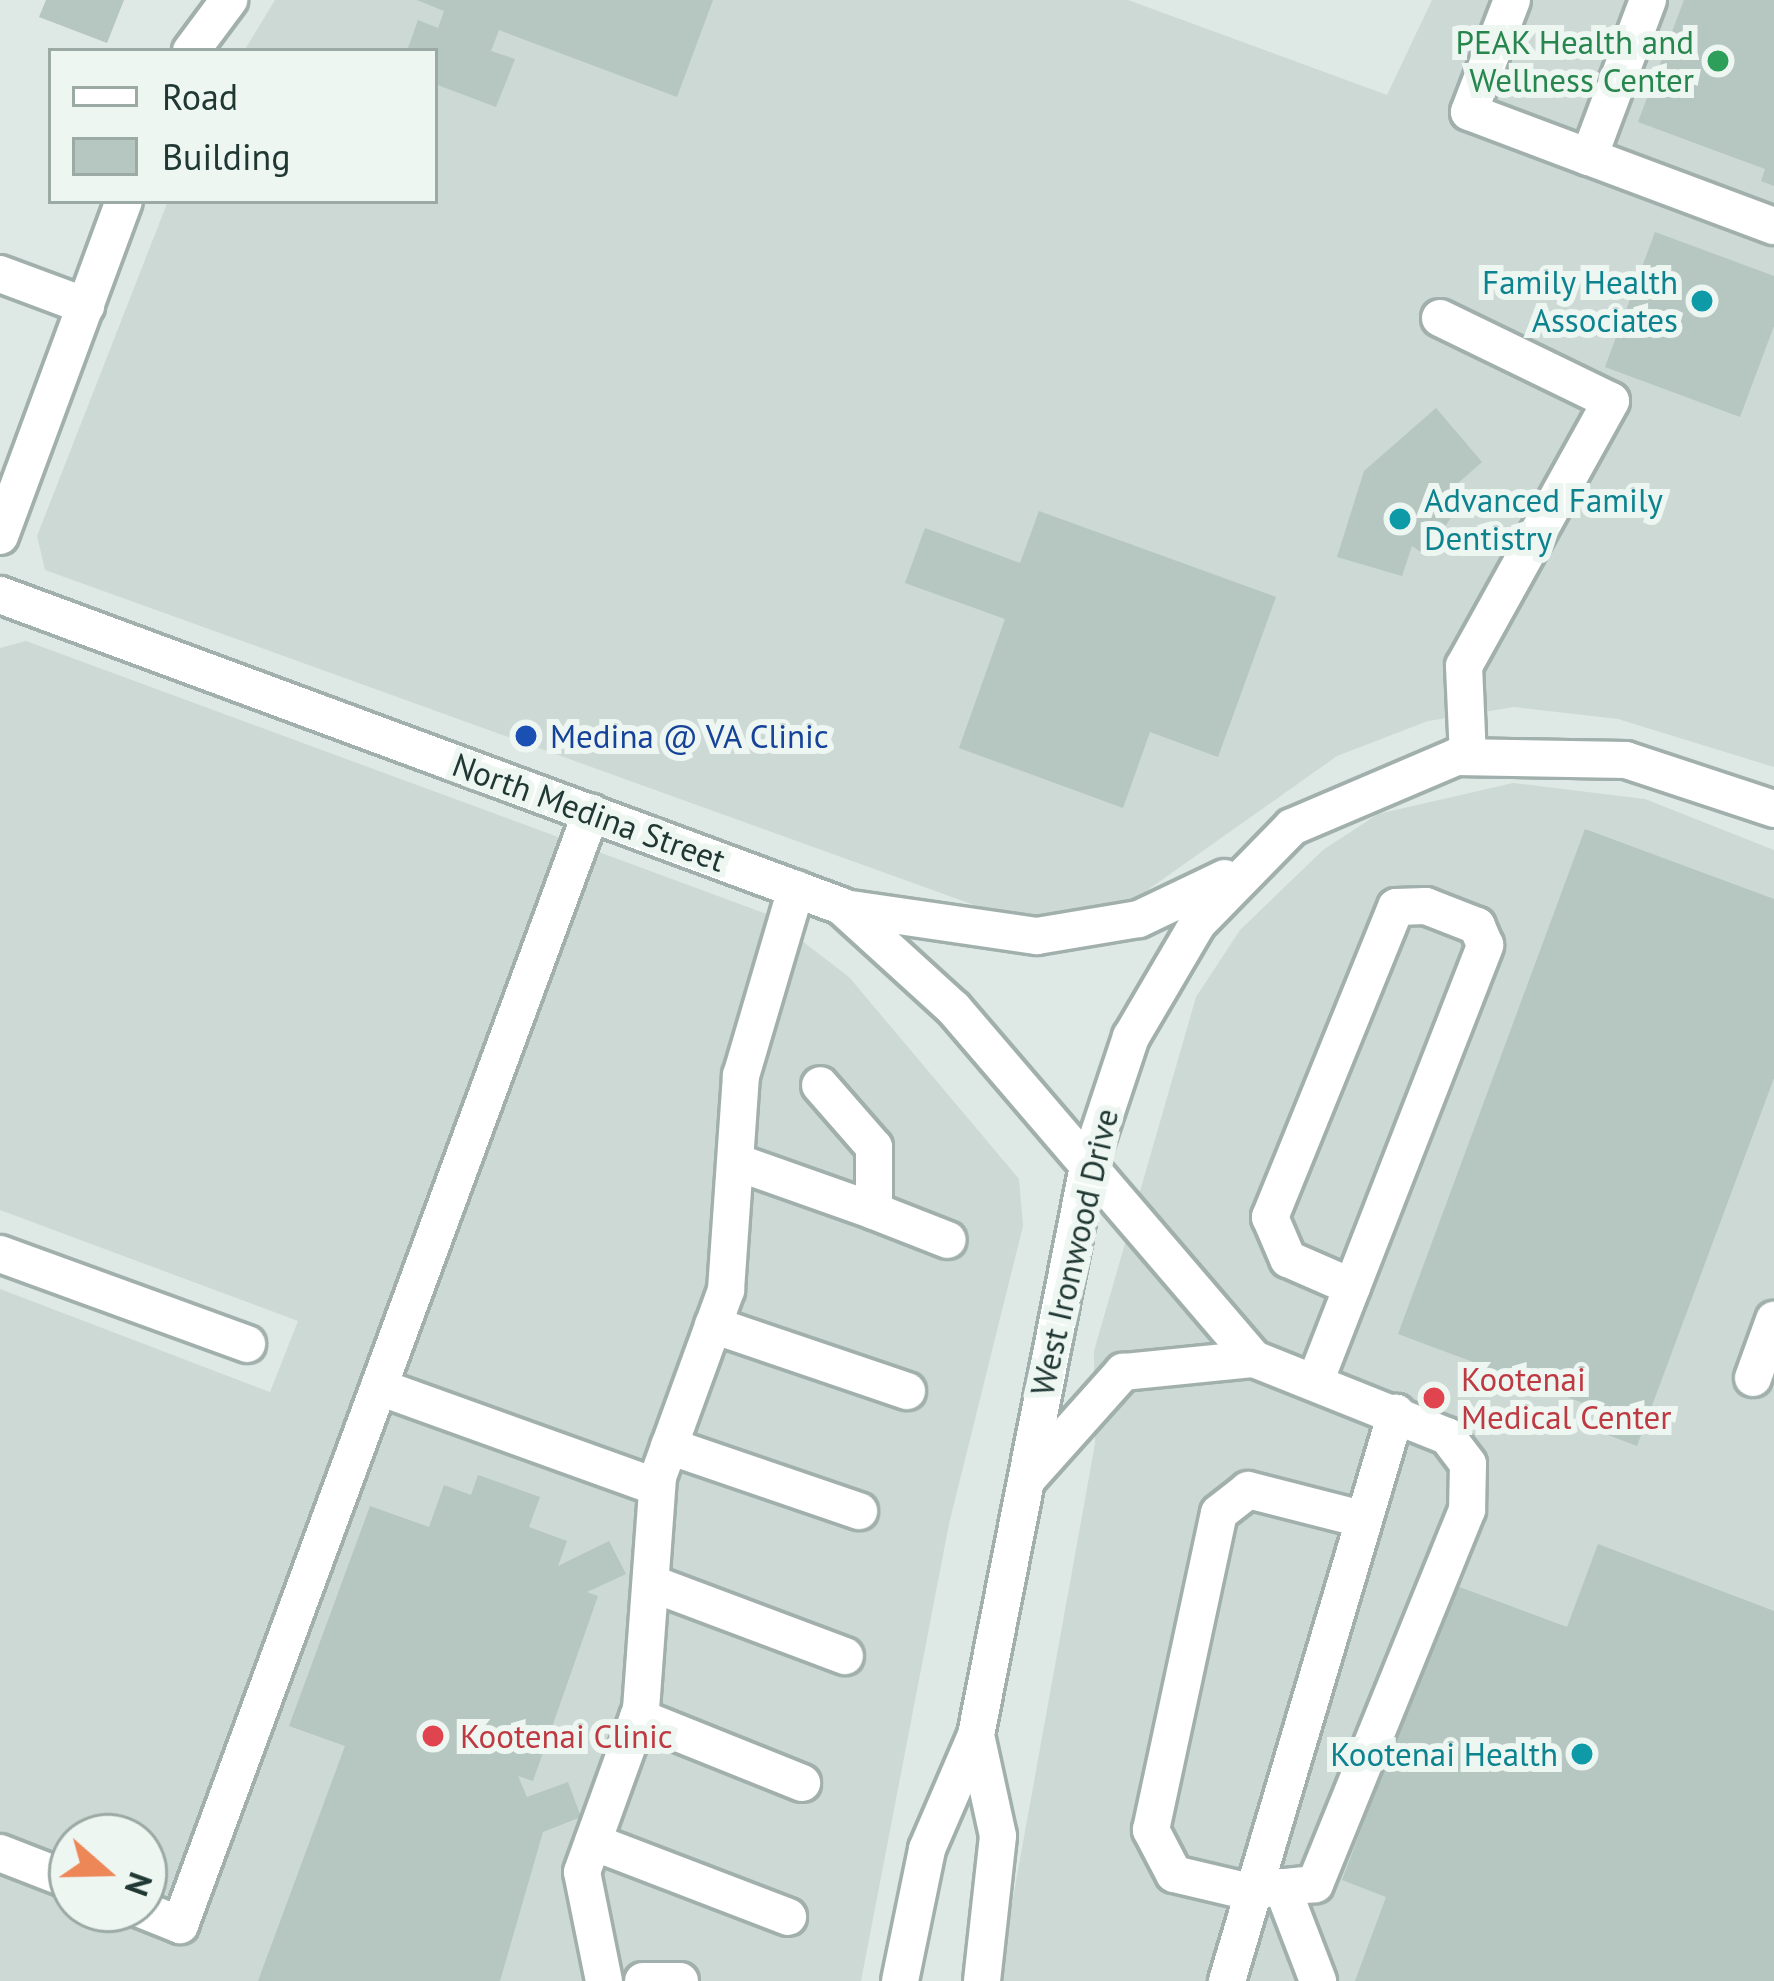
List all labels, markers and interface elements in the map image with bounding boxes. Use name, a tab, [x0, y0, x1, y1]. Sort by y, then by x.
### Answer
place label: PEAK Health and Wellness Center	[1454, 22, 1694, 100]
legend	[48, 48, 438, 204]
marker: PEAK Health and Wellness Center	[1705, 48, 1731, 74]
text: Road	[162, 73, 238, 120]
text: Building	[162, 133, 291, 180]
place label: Family Health Associates	[1481, 262, 1678, 340]
marker: Family Health Associates	[1689, 288, 1715, 314]
place label: Advanced Family Dentistry	[1424, 480, 1663, 558]
marker: Advanced Family Dentistry	[1387, 506, 1413, 532]
place label: Medina @ VA Clinic	[550, 716, 831, 756]
marker: Medina @ VA Clinic	[513, 723, 539, 749]
street label: North Medina Street	[447, 744, 731, 880]
street label: West Ironwood Drive	[1022, 1105, 1126, 1399]
place label: Kootenai Medical Center	[1461, 1359, 1671, 1437]
marker: Kootenai Medical Center	[1418, 1382, 1450, 1414]
place label: Kootenai Clinic	[460, 1716, 673, 1756]
marker: Kootenai Clinic	[417, 1720, 449, 1752]
place label: Kootenai Health	[1330, 1734, 1558, 1774]
marker: Kootenai Health	[1569, 1741, 1595, 1767]
north arrow	[48, 1813, 168, 1933]
text: N	[116, 1867, 163, 1902]

